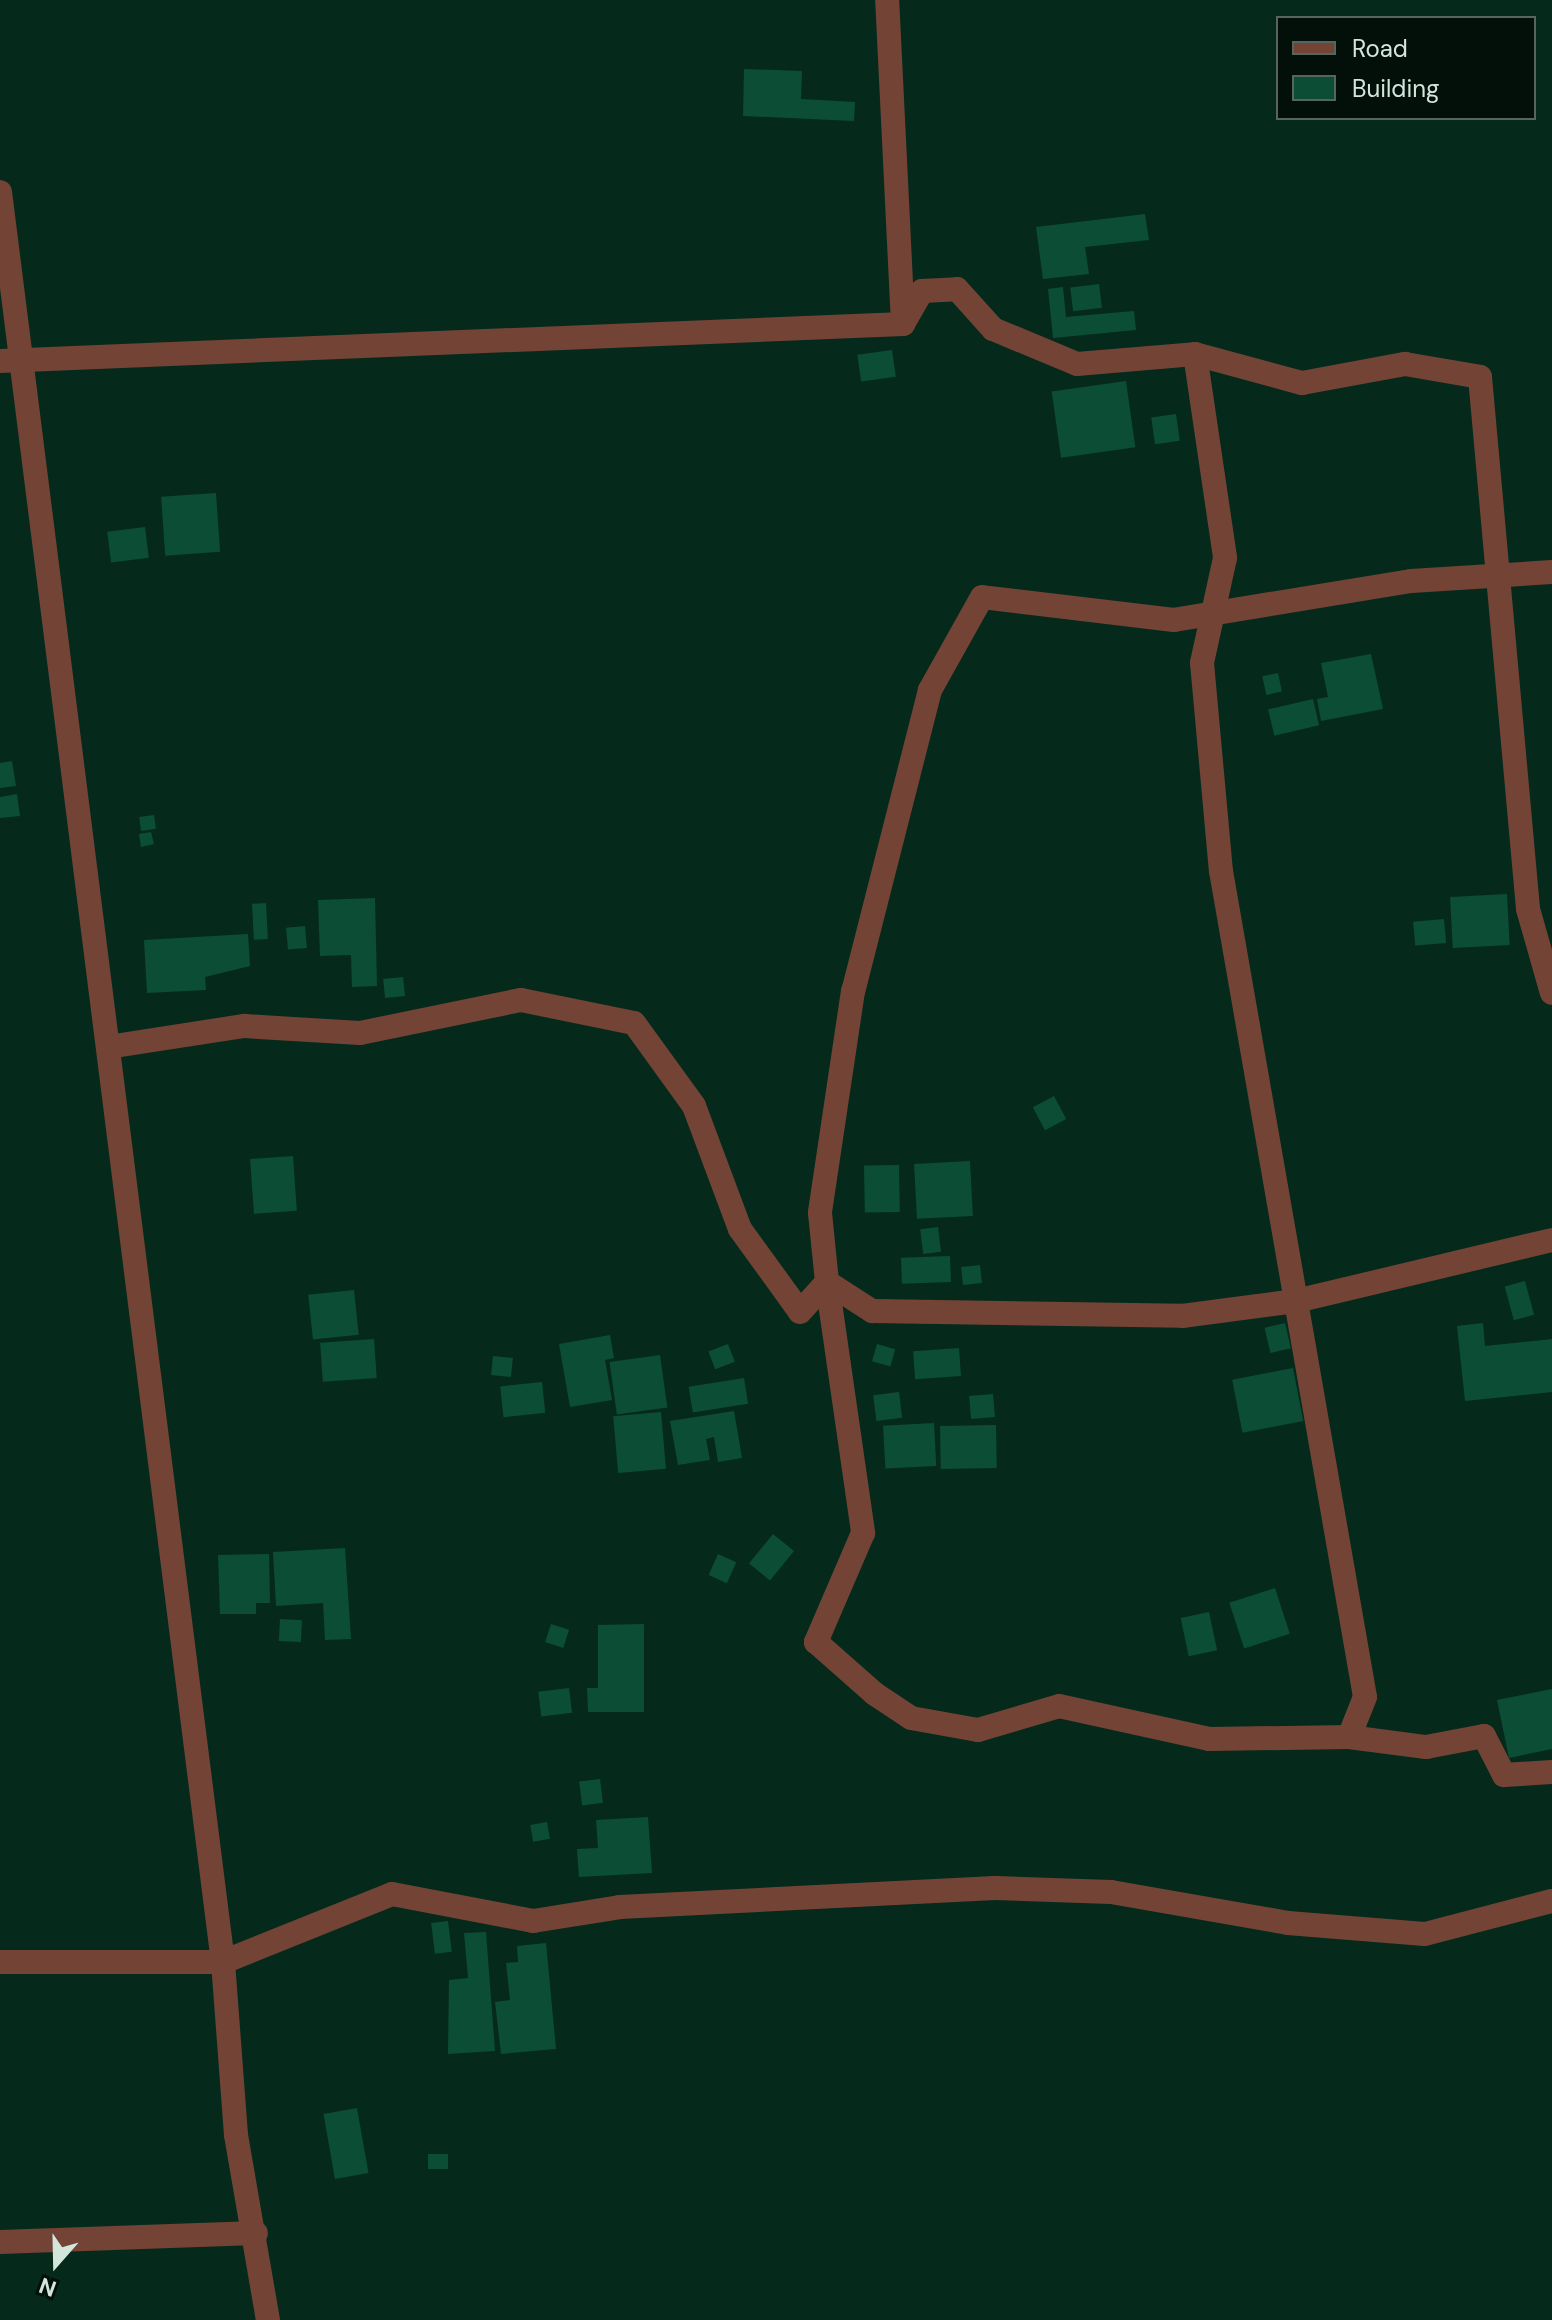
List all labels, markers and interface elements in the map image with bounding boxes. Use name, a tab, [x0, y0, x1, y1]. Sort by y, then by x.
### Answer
legend	[1276, 16, 1536, 120]
text: Road	[1352, 33, 1408, 64]
text: Building	[1352, 73, 1439, 104]
north arrow	[16, 2224, 96, 2304]
text: N	[35, 2271, 60, 2303]

